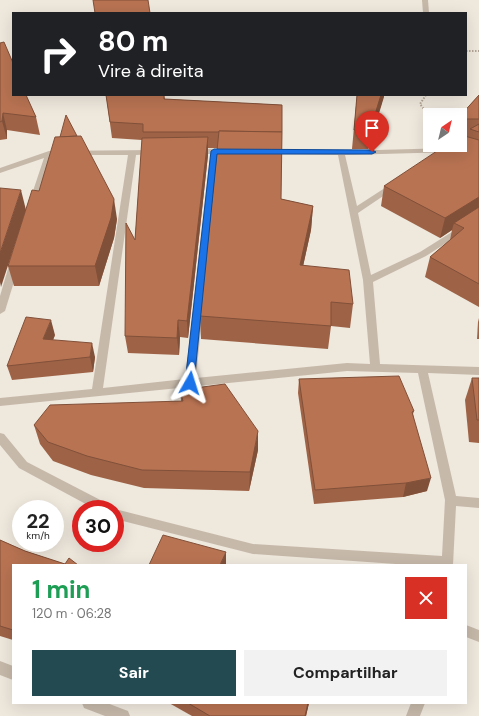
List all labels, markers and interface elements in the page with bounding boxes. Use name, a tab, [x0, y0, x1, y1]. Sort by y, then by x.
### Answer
text: 80 m	[98, 23, 168, 60]
icon: right	[32, 28, 84, 80]
text: Vire à direita	[98, 59, 204, 83]
north arrow	[423, 108, 467, 152]
map controls	[423, 108, 467, 152]
pin	[355, 111, 389, 152]
icon: arrive	[361, 117, 383, 139]
position arrow	[169, 362, 211, 404]
speed limit sign: 30	[72, 500, 124, 552]
text: 22	[26, 508, 50, 534]
text: km/h	[26, 529, 50, 542]
text: 1 min	[32, 574, 90, 605]
button: close	[405, 577, 447, 619]
text: 120 m · 06:28	[32, 605, 112, 622]
button: Sair	[32, 650, 236, 696]
button: Compartilhar	[244, 650, 447, 696]

